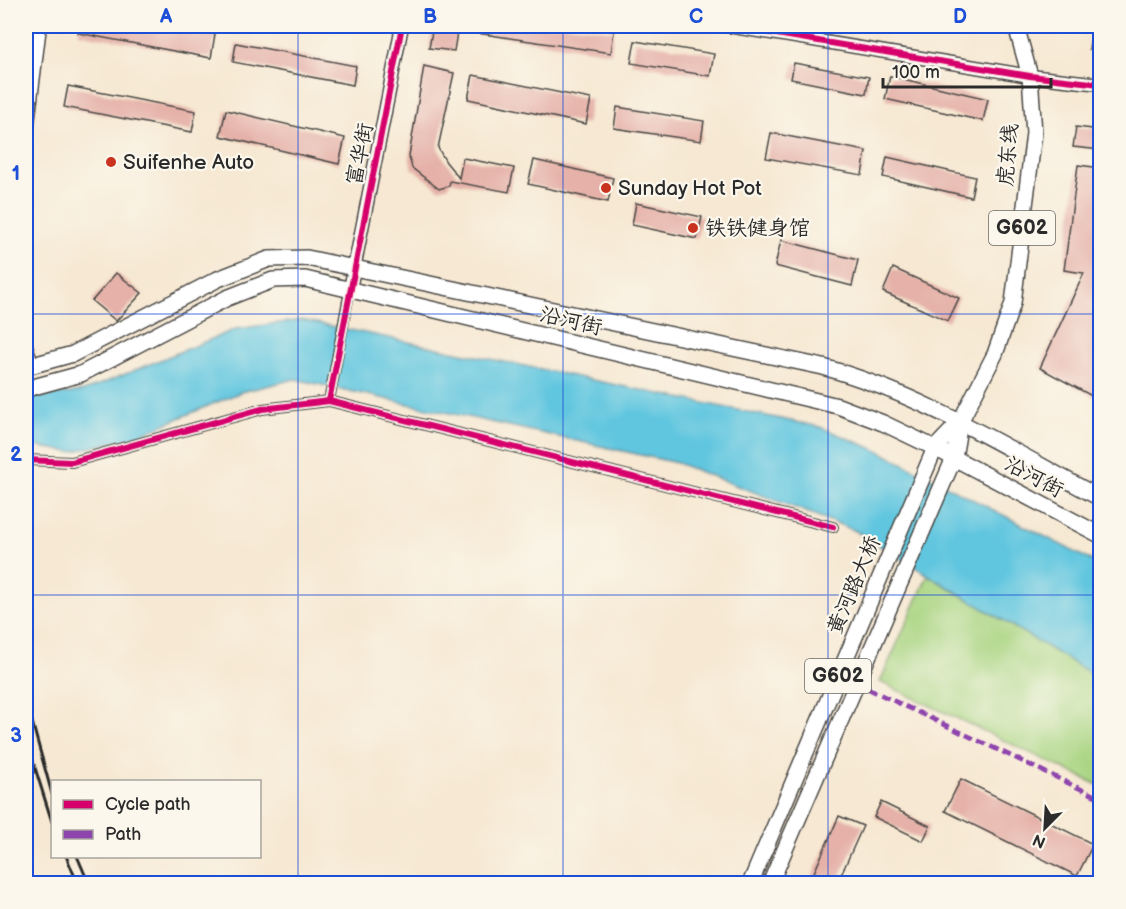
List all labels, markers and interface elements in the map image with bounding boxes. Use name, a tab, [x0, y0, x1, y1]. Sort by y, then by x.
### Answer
text: A	[159, 5, 173, 29]
text: B	[423, 5, 437, 29]
text: C	[689, 5, 703, 29]
text: D	[953, 5, 967, 29]
scale bar	[883, 51, 1051, 89]
text: 100 m	[892, 62, 940, 83]
street label: 富华街	[342, 121, 378, 187]
street label: 虎东线	[993, 123, 1023, 187]
place label: Suifenhe Auto	[123, 150, 254, 175]
marker: Suifenhe Auto	[104, 155, 118, 169]
text: 1	[12, 162, 20, 186]
place label: Sunday Hot Pot	[618, 176, 762, 201]
marker: Sunday Hot Pot	[599, 181, 613, 195]
road number: G602	[989, 211, 1055, 245]
place label: 铁铁健身馆	[705, 216, 810, 241]
marker: 铁铁健身馆	[686, 221, 700, 235]
street label: 沿河街	[537, 302, 605, 340]
text: 2	[10, 443, 22, 467]
street label: 沿河街	[1000, 451, 1068, 503]
street label: 黄河路大桥	[822, 532, 886, 638]
road number: G602	[805, 659, 871, 693]
text: 3	[10, 724, 22, 748]
legend	[51, 780, 261, 858]
text: Cycle path	[105, 794, 191, 815]
north arrow	[1015, 798, 1075, 858]
text: Path	[105, 824, 141, 845]
text: N	[1030, 829, 1049, 851]

